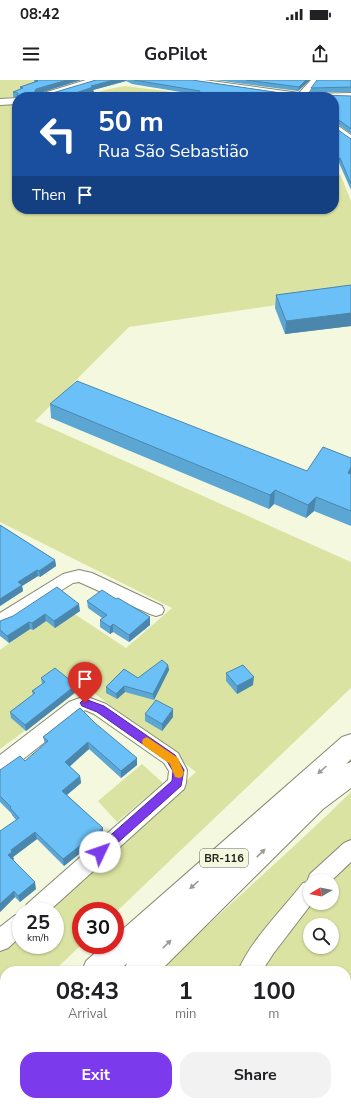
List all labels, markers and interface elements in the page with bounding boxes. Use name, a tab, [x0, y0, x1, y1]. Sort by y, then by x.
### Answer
text: 08:42	[20, 4, 60, 24]
text: GoPilot	[144, 42, 207, 66]
icon: menu	[20, 43, 42, 65]
icon: share	[309, 43, 331, 65]
text: 50 m	[98, 103, 164, 141]
icon: left	[32, 108, 84, 160]
text: Rua São Sebastião	[98, 139, 249, 163]
icon: arrive	[74, 184, 96, 206]
text: Then	[32, 185, 66, 205]
pin	[68, 662, 102, 703]
icon: arrive	[74, 668, 96, 690]
one-way arrow	[317, 765, 327, 774]
position arrow	[79, 831, 121, 873]
one-way arrow	[256, 848, 266, 858]
road number: BR-116	[200, 849, 248, 867]
north arrow	[303, 874, 339, 910]
map controls	[303, 874, 339, 954]
one-way arrow	[189, 880, 199, 889]
speed limit sign: 30	[72, 902, 124, 954]
text: 25	[26, 909, 50, 936]
button: search	[303, 918, 339, 954]
text: km/h	[27, 931, 49, 945]
one-way arrow	[162, 939, 172, 949]
text: 08:43	[56, 975, 119, 1007]
text: 1	[178, 975, 193, 1007]
text: 100	[252, 975, 295, 1007]
text: Arrival	[68, 1005, 107, 1023]
text: min	[175, 1005, 196, 1023]
text: m	[268, 1005, 279, 1023]
button: Exit	[20, 1052, 172, 1098]
button: Share	[180, 1052, 331, 1098]

